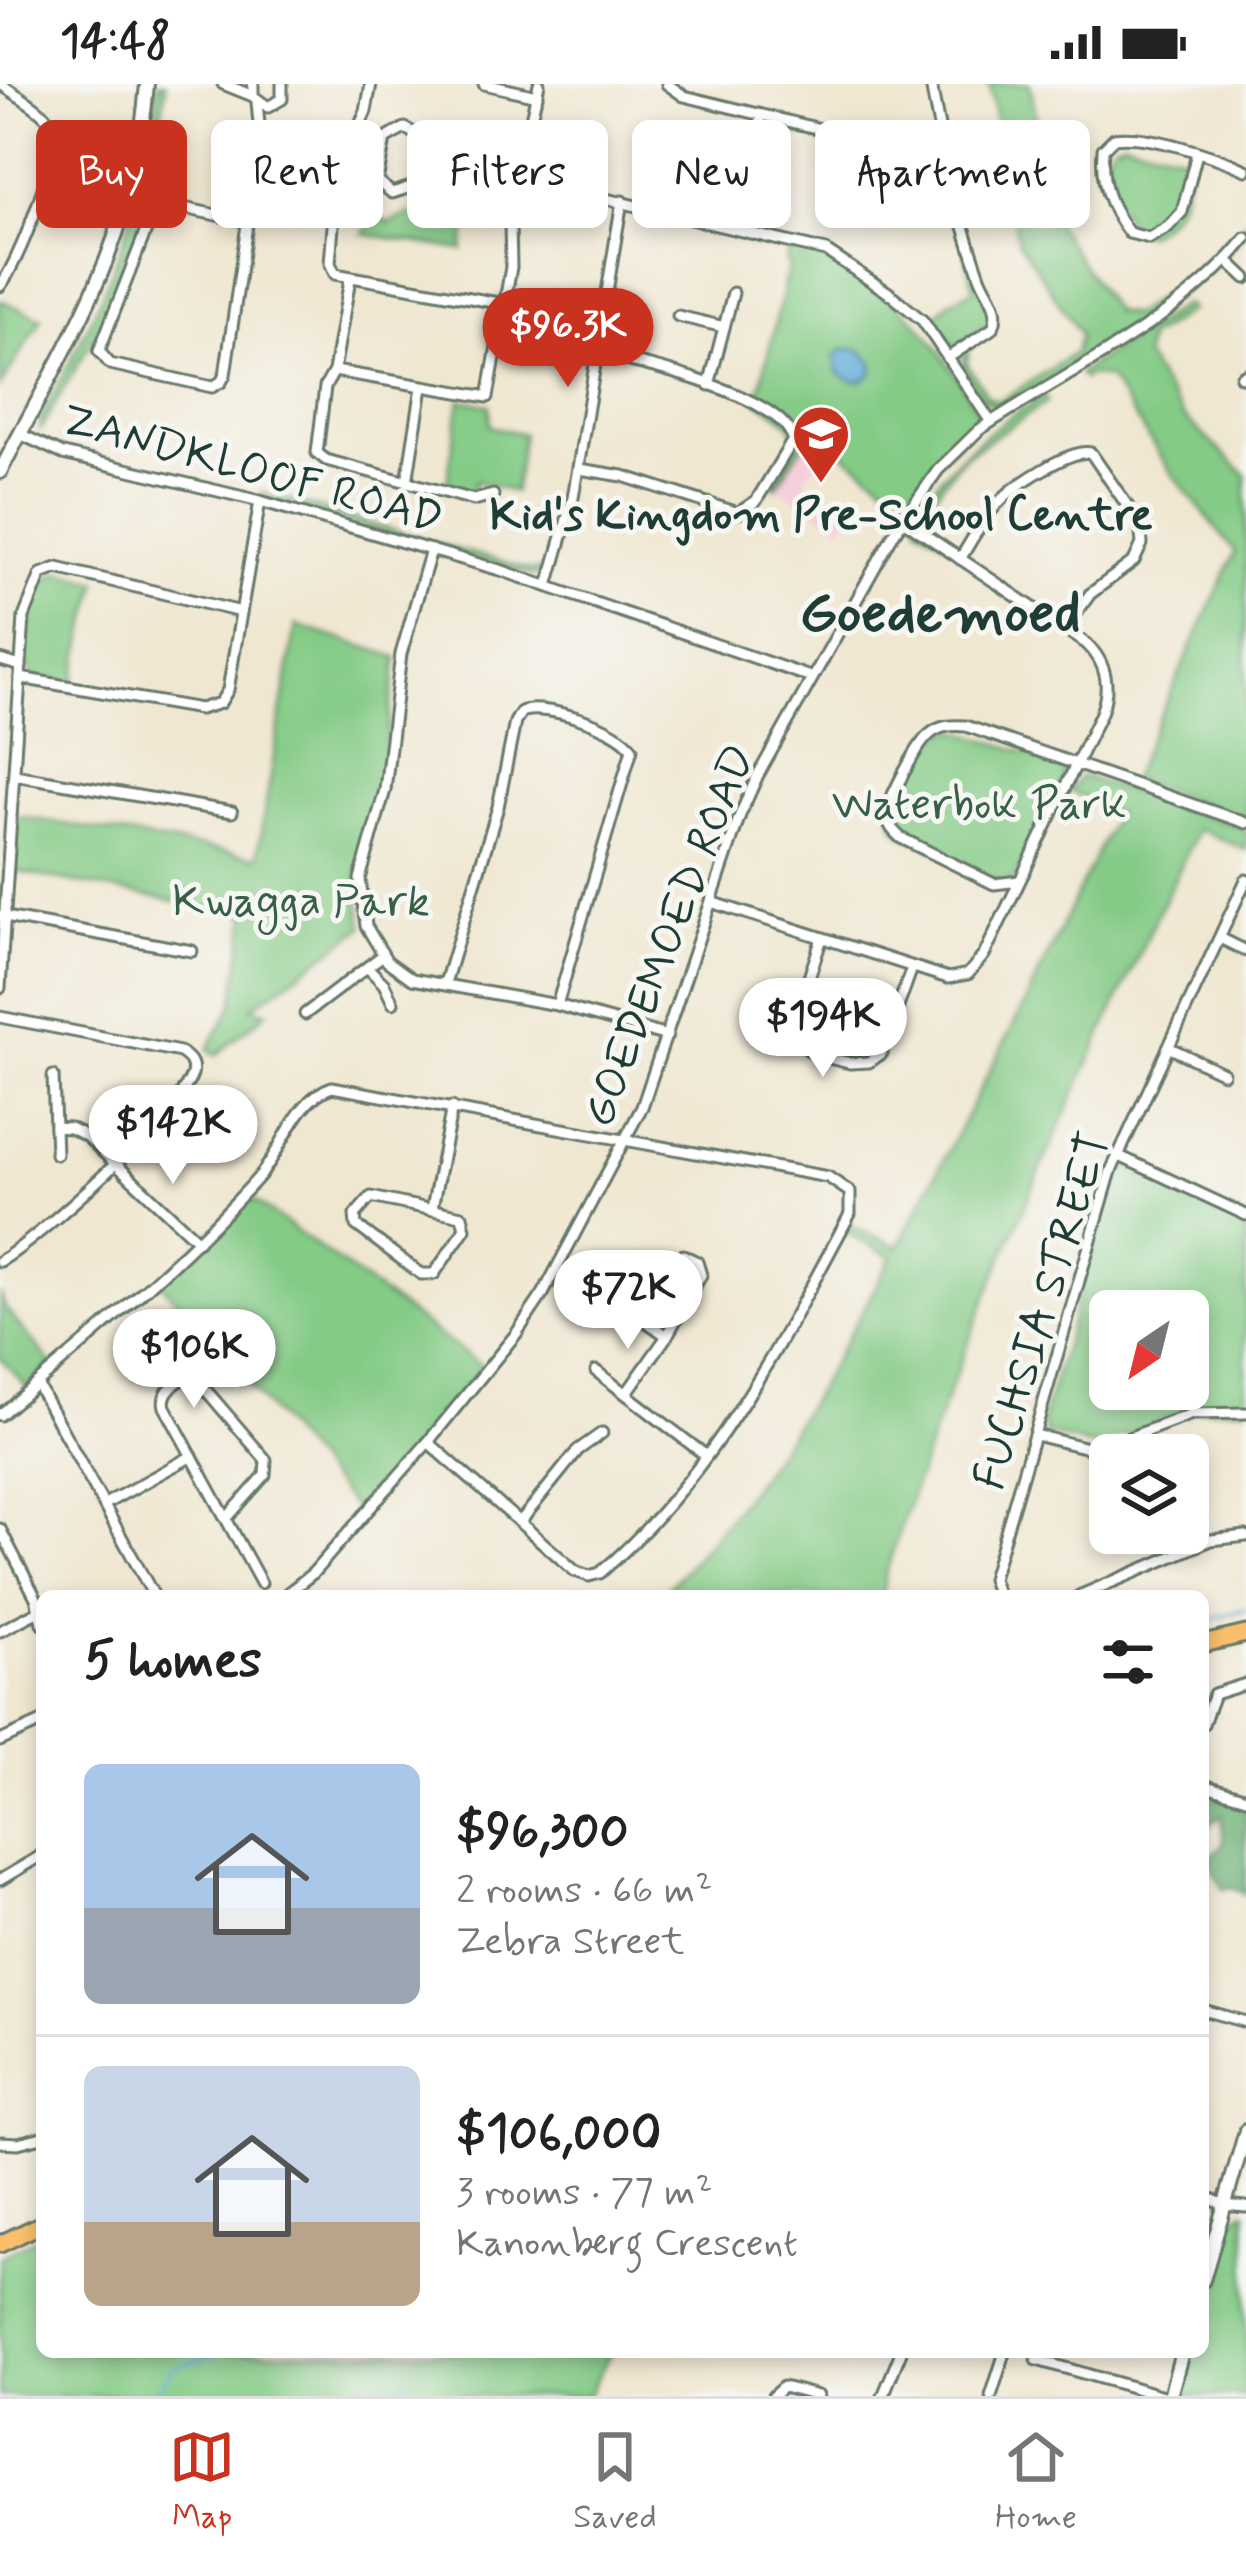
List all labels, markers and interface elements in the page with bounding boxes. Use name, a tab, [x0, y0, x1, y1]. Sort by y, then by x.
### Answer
text: 14:48	[60, 13, 170, 72]
chip: Buy	[36, 120, 187, 228]
chip: Rent	[211, 120, 383, 228]
chip: Filters	[407, 120, 608, 228]
chip: New	[632, 120, 791, 228]
chip: Apartment	[815, 120, 1090, 228]
pin: $96.3K	[470, 288, 666, 390]
text: $96.3K	[510, 301, 626, 352]
street label: ZANDKLOOF ROAD	[55, 391, 449, 550]
school or university icon: Kid's Kingdom Pre-School Centre	[790, 403, 852, 485]
place label: Kid's Kingdom Pre-School Centre	[489, 487, 1153, 546]
district label: Goedemoed	[799, 578, 1081, 653]
street label: GOEDEMOED ROAD	[570, 737, 770, 1136]
park label: Waterbok Park	[832, 776, 1126, 835]
park label: Kwagga Park	[172, 873, 430, 936]
pin: $194K	[739, 978, 907, 1080]
text: $194K	[766, 991, 880, 1042]
pin: $142K	[89, 1085, 257, 1187]
text: $142K	[116, 1098, 230, 1149]
street label: FUCHSIA STREET	[961, 1125, 1126, 1497]
pin: $72K	[557, 1250, 699, 1352]
text: $72K	[581, 1263, 675, 1314]
north arrow	[1089, 1290, 1209, 1410]
map controls	[1089, 1290, 1209, 1554]
pin: $106K	[110, 1309, 278, 1411]
text: $106K	[140, 1322, 248, 1373]
button: layers	[1089, 1434, 1209, 1554]
text: 5 homes	[84, 1629, 262, 1695]
icon: filters	[1095, 1629, 1161, 1695]
text: $96,300	[456, 1800, 629, 1866]
icon: home	[180, 1812, 324, 1956]
text: 2 rooms · 66 m²	[456, 1866, 712, 1917]
text: Zebra Street	[456, 1917, 684, 1968]
text: $106,000	[456, 2102, 661, 2168]
icon: home	[180, 2114, 324, 2258]
text: 3 rooms · 77 m²	[456, 2168, 713, 2219]
text: Kanonberg Crescent	[456, 2219, 798, 2270]
tab: Map	[169, 2424, 235, 2540]
tab: Saved	[573, 2424, 657, 2540]
tab: Home	[995, 2424, 1077, 2540]

